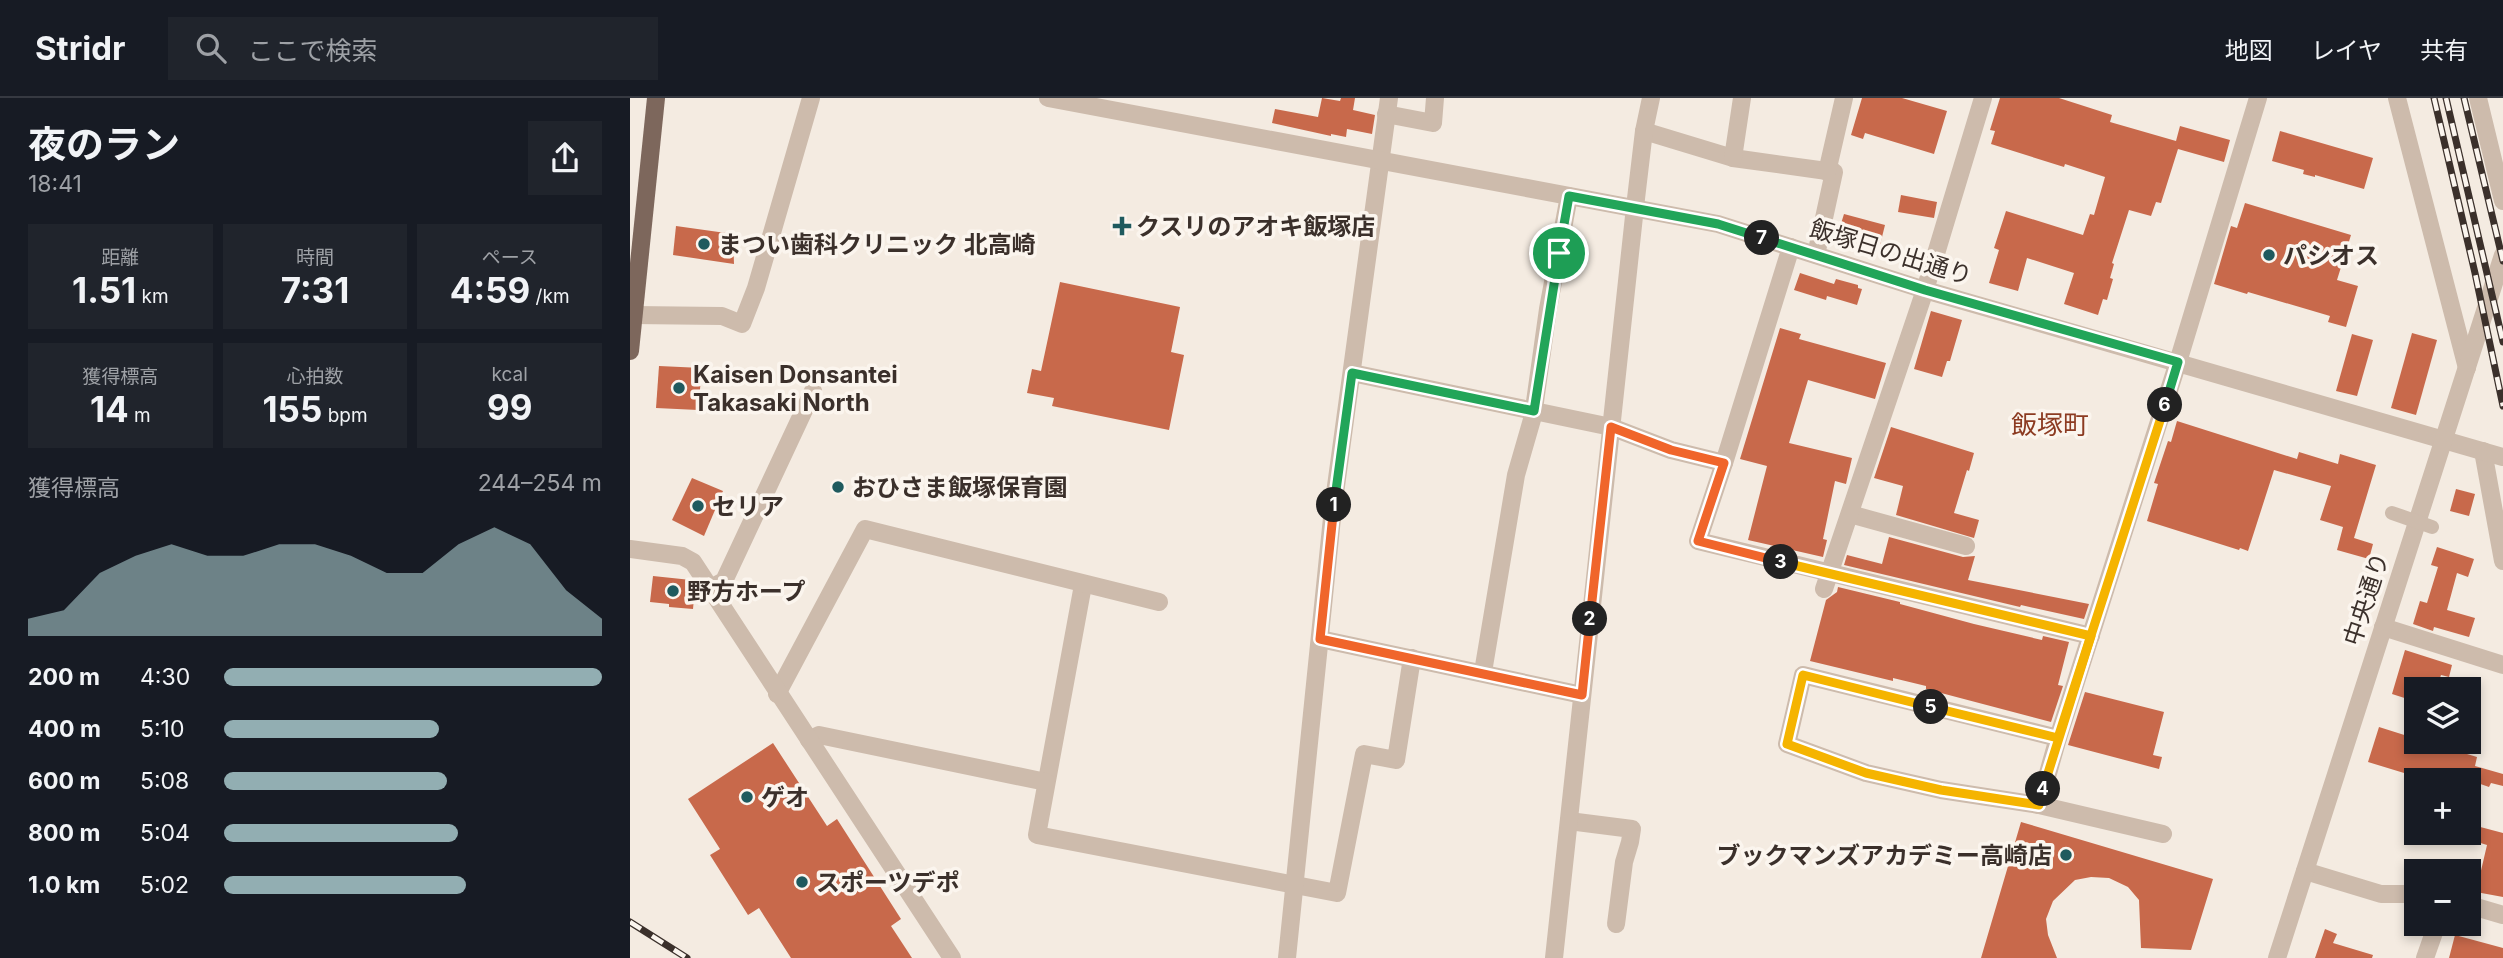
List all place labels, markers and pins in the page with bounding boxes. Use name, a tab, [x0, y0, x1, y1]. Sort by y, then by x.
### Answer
place label: クスリのアオキ飯塚店	[1136, 212, 1375, 241]
marker: クスリのアオキ飯塚店	[1114, 218, 1130, 234]
pin: 7	[1744, 220, 1780, 256]
pin	[1529, 223, 1589, 283]
place label: まつい歯科クリニック 北高崎	[718, 230, 1036, 259]
marker: まつい歯科クリニック 北高崎	[696, 236, 712, 252]
place label: パシオス	[2283, 241, 2379, 270]
marker: パシオス	[2261, 247, 2277, 263]
place label: Kaisen Donsantei Takasaki North	[693, 360, 898, 417]
marker: Kaisen Donsantei Takasaki North	[671, 380, 687, 396]
pin: 6	[2148, 388, 2182, 422]
place label: おひさま飯塚保育園	[852, 473, 1068, 502]
marker: おひさま飯塚保育園	[830, 479, 846, 495]
pin: 1	[1316, 488, 1352, 522]
place label: セリア	[712, 492, 784, 521]
marker: セリア	[690, 498, 706, 514]
pin: 3	[1764, 545, 1798, 580]
place label: 野方ホープ	[687, 577, 806, 606]
marker: 野方ホープ	[665, 583, 681, 599]
pin: 2	[1572, 602, 1608, 636]
pin: 5	[1914, 690, 1948, 724]
pin: 4	[2026, 772, 2060, 806]
place label: ゲオ	[761, 783, 809, 812]
marker: ゲオ	[739, 789, 755, 805]
place label: ブックマンズアカデミー高崎店	[1716, 841, 2052, 870]
marker: ブックマンズアカデミー高崎店	[2058, 847, 2074, 863]
place label: スポーツデポ	[816, 868, 960, 897]
marker: スポーツデポ	[794, 874, 810, 890]

